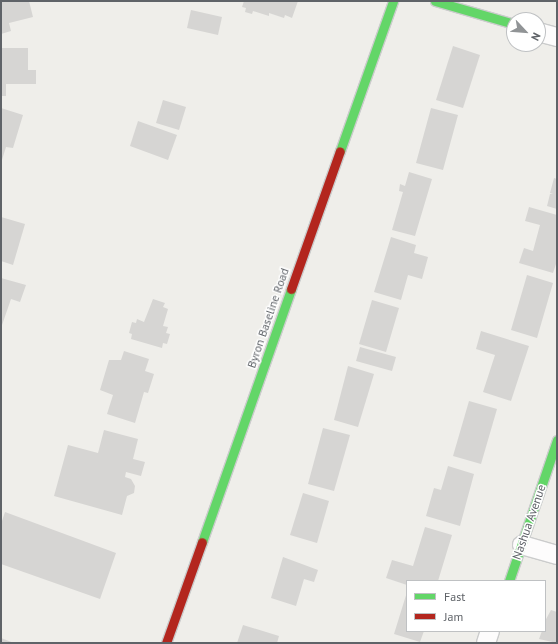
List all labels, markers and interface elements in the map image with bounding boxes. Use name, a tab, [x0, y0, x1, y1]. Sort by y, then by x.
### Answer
north arrow	[506, 12, 546, 52]
text: N	[528, 30, 544, 43]
street label: Byron Baseline Road	[244, 266, 292, 370]
street label: Nashua Avenue	[509, 482, 549, 562]
legend	[406, 580, 546, 632]
text: Fast	[444, 589, 465, 604]
text: Jam	[444, 609, 463, 624]

